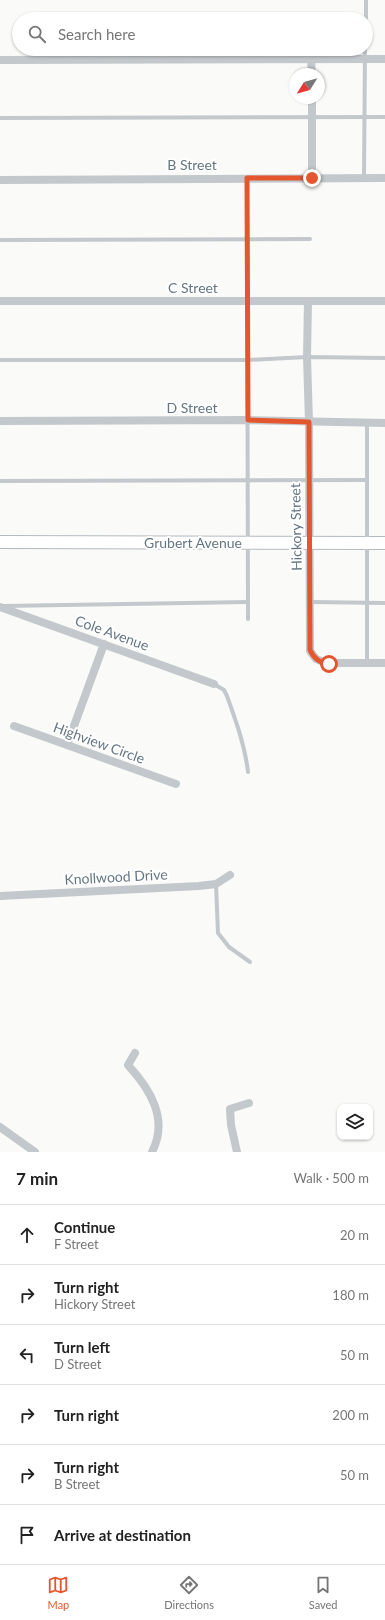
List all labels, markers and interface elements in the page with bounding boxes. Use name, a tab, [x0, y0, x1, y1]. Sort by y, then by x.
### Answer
search box	[12, 12, 373, 56]
icon: search	[26, 23, 48, 45]
text: Search here	[58, 25, 135, 43]
north arrow	[289, 68, 325, 104]
street label: B Street	[167, 156, 217, 173]
route end	[303, 169, 321, 187]
street label: C Street	[168, 279, 218, 296]
street label: D Street	[166, 399, 218, 416]
street label: Hickory Street	[286, 483, 305, 571]
street label: Grubert Avenue	[144, 534, 242, 551]
street label: Cole Avenue	[73, 611, 151, 654]
route start	[320, 655, 338, 673]
street label: Highview Circle	[51, 718, 147, 767]
street label: Knollwood Drive	[64, 865, 168, 888]
map controls	[337, 1104, 373, 1140]
button: layers	[337, 1104, 373, 1140]
text: 7 min	[16, 1168, 58, 1189]
text: Walk · 500 m	[293, 1170, 369, 1186]
text: Continue	[54, 1218, 115, 1236]
icon: ahead	[16, 1224, 38, 1246]
text: 20 m	[340, 1227, 369, 1243]
text: F Street	[54, 1236, 99, 1252]
text: Turn right	[54, 1278, 119, 1296]
icon: right	[16, 1284, 38, 1306]
text: 180 m	[332, 1287, 369, 1303]
text: Hickory Street	[54, 1296, 135, 1312]
text: Turn left	[54, 1338, 110, 1356]
icon: left	[16, 1344, 38, 1366]
text: 50 m	[340, 1347, 369, 1363]
text: D Street	[54, 1356, 101, 1372]
icon: right	[16, 1404, 38, 1426]
text: Turn right	[54, 1406, 119, 1424]
text: 200 m	[332, 1407, 369, 1423]
text: Turn right	[54, 1458, 119, 1476]
icon: right	[16, 1464, 38, 1486]
text: 50 m	[340, 1467, 369, 1483]
text: B Street	[54, 1476, 100, 1492]
icon: arrive	[16, 1524, 38, 1546]
text: Arrive at destination	[54, 1526, 191, 1544]
tab: Map	[47, 1574, 69, 1611]
tab: Directions	[164, 1574, 214, 1611]
tab: Saved	[309, 1574, 338, 1611]

